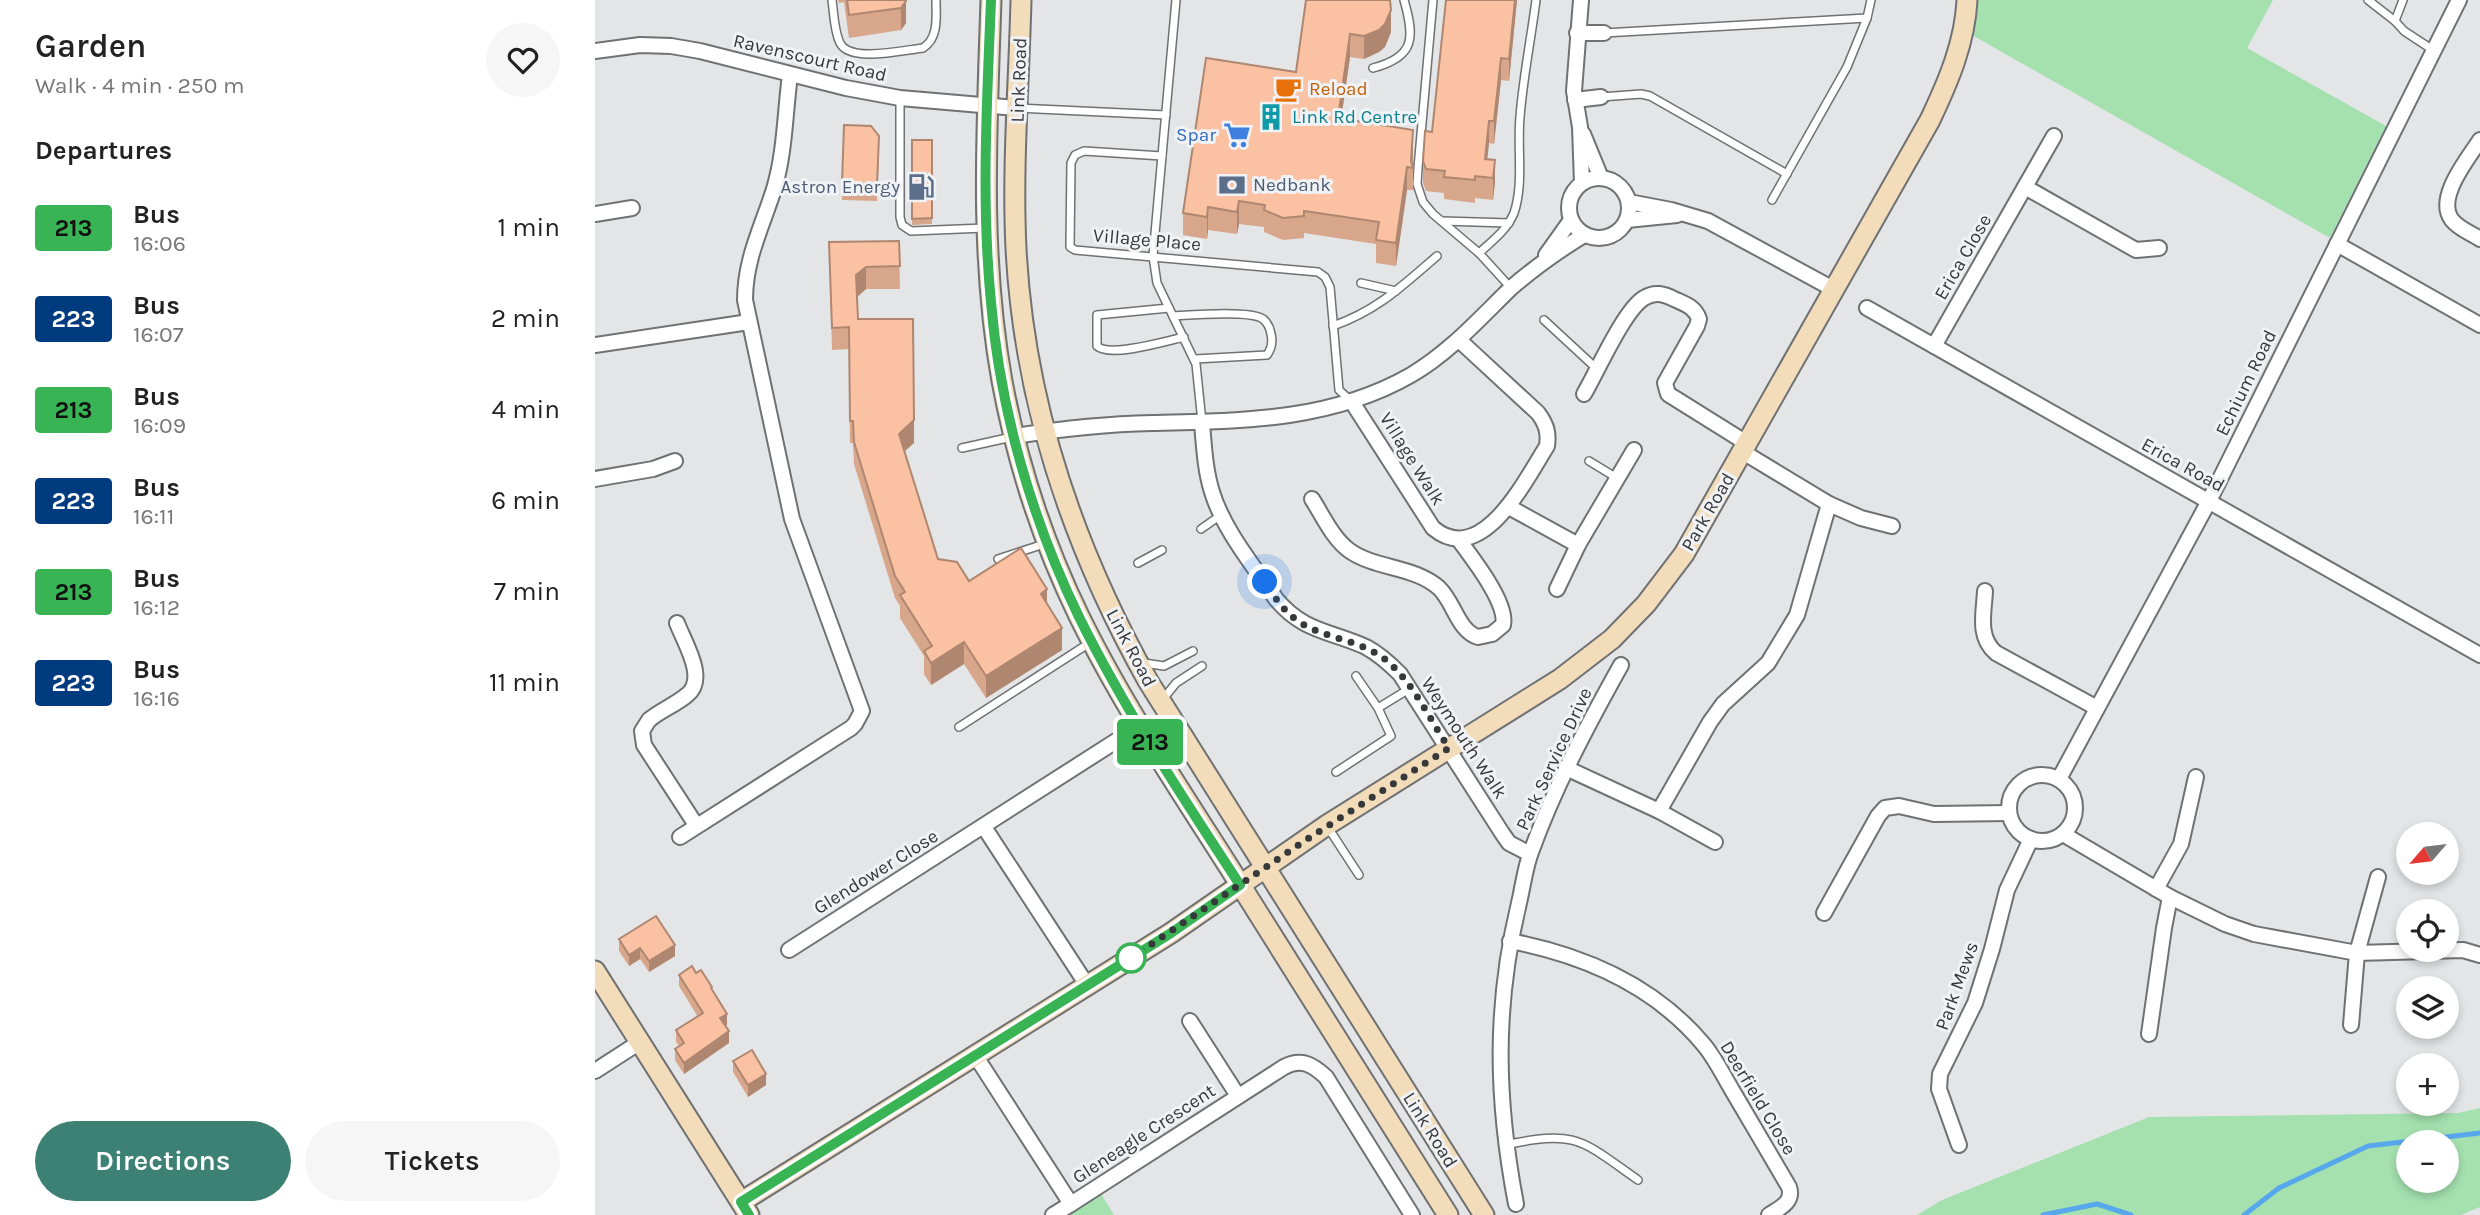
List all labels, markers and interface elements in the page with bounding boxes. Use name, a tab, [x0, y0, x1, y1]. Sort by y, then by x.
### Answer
button: heart	[486, 23, 560, 97]
text: Garden	[35, 27, 147, 65]
street label: Ravenscourt Road	[731, 30, 889, 86]
street label: Link Road	[1007, 37, 1031, 123]
text: Walk · 4 min · 250 m	[35, 72, 244, 99]
cafe icon: Reload	[1273, 74, 1303, 104]
place label: Reload	[1309, 78, 1368, 100]
building icon: Link Rd Centre	[1256, 102, 1286, 132]
place label: Link Rd Centre	[1292, 106, 1417, 128]
supermarket icon: Spar	[1222, 120, 1252, 150]
place label: Spar	[1176, 124, 1216, 146]
text: Departures	[35, 135, 172, 166]
bank icon: Nedbank	[1217, 170, 1247, 200]
fuel station icon: Astron Energy	[906, 172, 936, 202]
place label: Nedbank	[1253, 174, 1331, 196]
place label: Astron Energy	[780, 176, 900, 198]
text: Bus	[133, 199, 180, 230]
street label: Erica Close	[1930, 210, 1996, 304]
text: 1 min	[497, 212, 560, 243]
text: 213	[54, 214, 93, 242]
street label: Village Place	[1092, 224, 1202, 256]
text: 16:06	[133, 230, 186, 257]
text: Bus	[133, 290, 180, 321]
text: 2 min	[491, 303, 560, 334]
text: 223	[52, 305, 95, 333]
text: 16:07	[133, 321, 184, 348]
street label: Echium Road	[2211, 326, 2281, 440]
text: Bus	[133, 381, 180, 412]
text: 4 min	[492, 394, 560, 425]
text: 213	[54, 396, 93, 424]
street label: Village Walk	[1375, 409, 1449, 510]
text: 16:09	[133, 412, 186, 439]
street label: Erica Road	[2138, 433, 2228, 497]
street label: Park Road	[1677, 469, 1739, 555]
text: Bus	[133, 472, 180, 503]
text: 6 min	[491, 485, 560, 516]
text: 223	[52, 487, 95, 515]
text: 16:11	[133, 503, 174, 530]
text: Bus	[133, 563, 180, 594]
your location	[1247, 564, 1282, 599]
text: 7 min	[494, 576, 560, 607]
text: 213	[54, 578, 93, 606]
text: 16:12	[133, 594, 180, 621]
street label: Link Road	[1101, 605, 1161, 691]
text: Bus	[133, 654, 180, 685]
text: 11 min	[489, 667, 560, 698]
text: 223	[52, 669, 95, 697]
street label: Weymouth Walk	[1416, 673, 1512, 803]
street label: Park Service Drive	[1511, 684, 1597, 834]
text: 16:16	[133, 685, 180, 712]
line badge: 213	[1110, 719, 1190, 765]
text: 213	[1131, 728, 1169, 756]
north arrow	[2396, 822, 2459, 886]
map controls	[2396, 822, 2459, 1193]
street label: Glendower Close	[810, 825, 942, 919]
button: locate	[2396, 899, 2459, 962]
street label: Park Mews	[1931, 939, 1983, 1033]
unlabelled marker	[1116, 943, 1146, 973]
button: layers	[2396, 976, 2459, 1039]
street label: Deerfield Close	[1715, 1037, 1801, 1159]
button: +	[2396, 1053, 2459, 1116]
street label: Gleneagle Crescent	[1069, 1080, 1219, 1188]
street label: Link Road	[1398, 1088, 1462, 1172]
button: Directions	[35, 1121, 291, 1201]
button: Tickets	[305, 1121, 560, 1201]
button: −	[2396, 1130, 2459, 1193]

